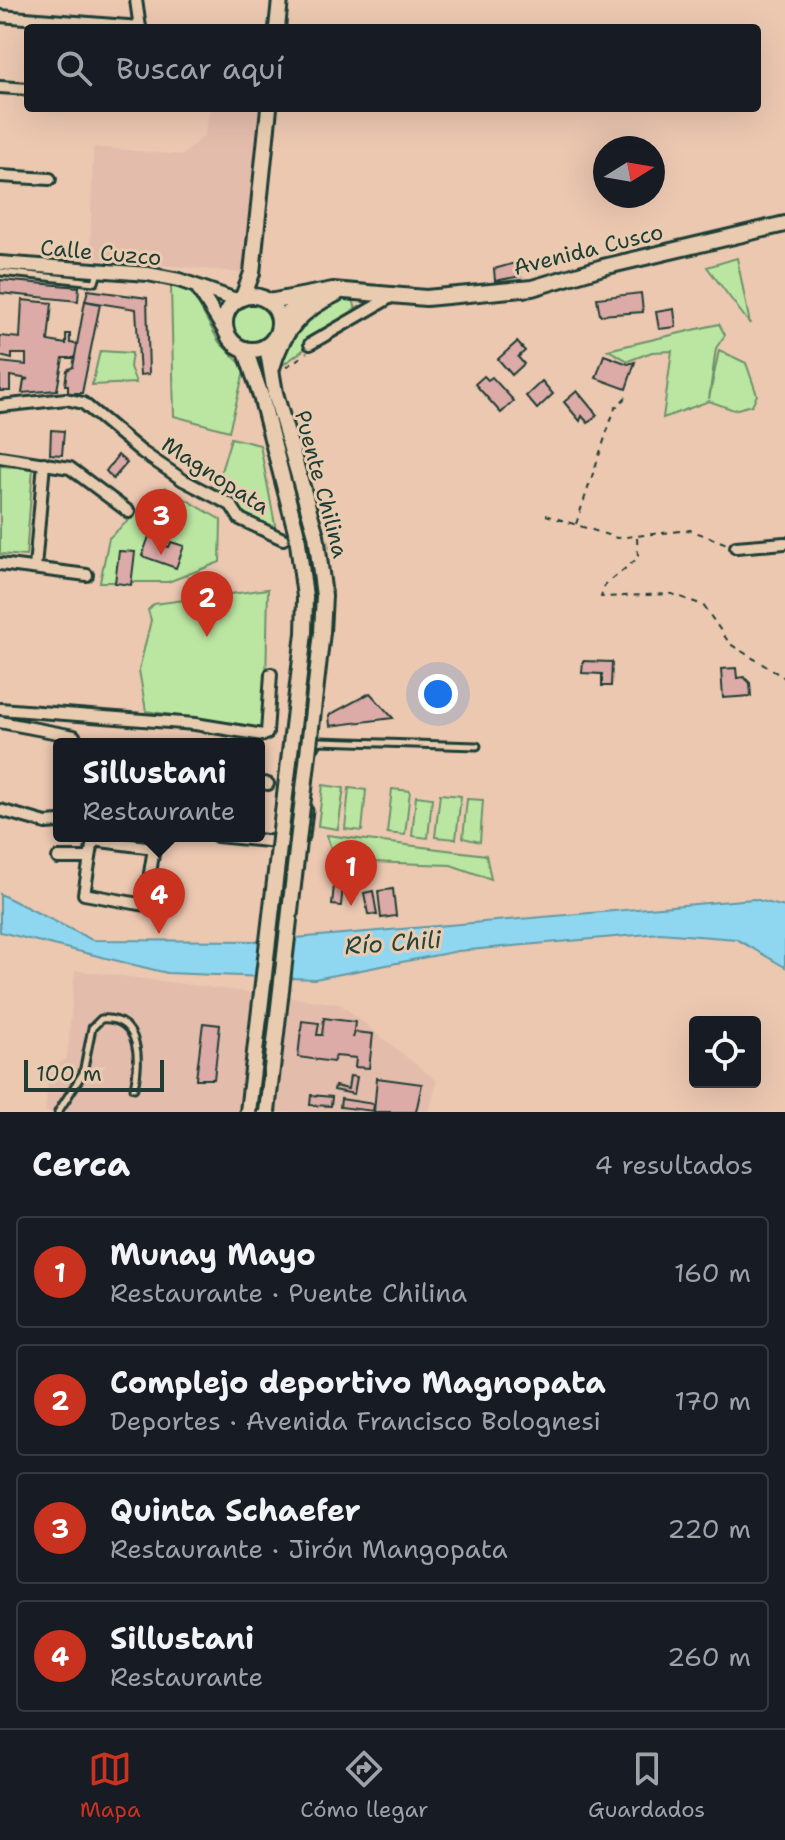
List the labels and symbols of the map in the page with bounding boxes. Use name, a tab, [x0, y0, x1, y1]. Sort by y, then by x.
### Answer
north arrow	[593, 136, 665, 208]
street label: Avenida Cusco	[510, 217, 666, 282]
street label: Calle Cuzco	[39, 233, 163, 272]
street label: Puente Chilina	[288, 407, 355, 561]
street label: Magnopata	[156, 430, 276, 521]
pin: 3	[135, 489, 187, 555]
pin: 2	[181, 571, 233, 637]
your location	[418, 674, 458, 714]
pin: 1	[325, 840, 377, 906]
pin: 4	[133, 868, 185, 934]
water label: Río Chili	[344, 924, 444, 962]
scale bar	[24, 1056, 164, 1092]

